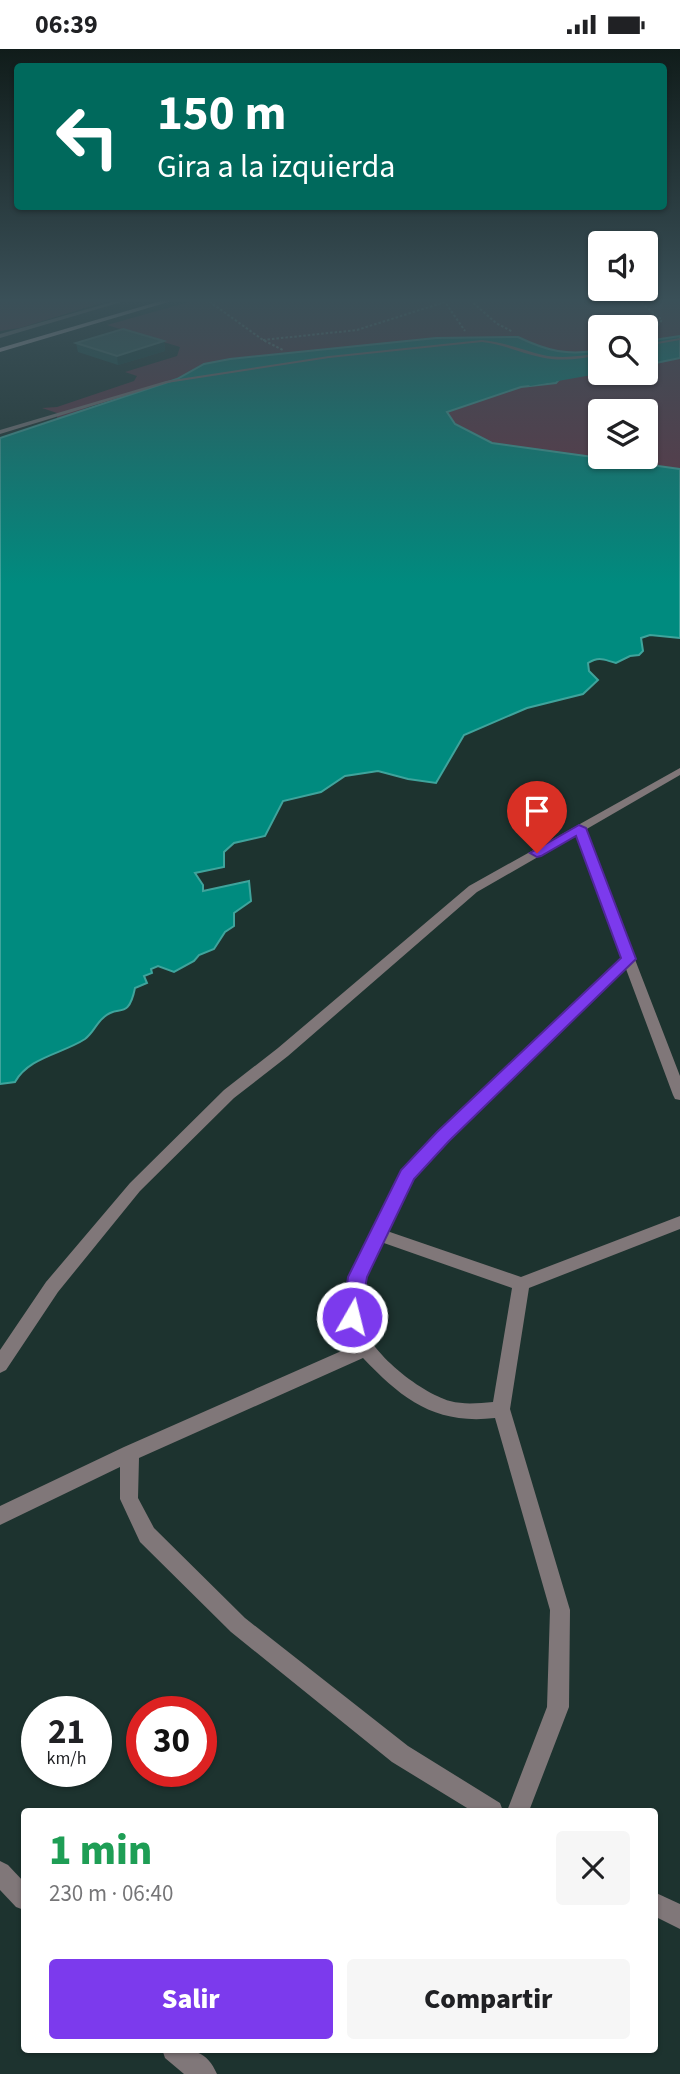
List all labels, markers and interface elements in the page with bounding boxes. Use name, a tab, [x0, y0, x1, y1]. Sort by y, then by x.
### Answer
text: 06:39	[35, 6, 98, 43]
text: 150 m	[157, 79, 286, 149]
icon: left	[42, 91, 133, 182]
text: Gira a la izquierda	[157, 144, 395, 190]
map controls	[588, 231, 658, 469]
button: sound	[588, 231, 658, 301]
button: search	[588, 315, 658, 385]
button: layers	[588, 399, 658, 469]
pin	[507, 781, 567, 853]
icon: arrive	[518, 792, 556, 830]
position arrow	[315, 1280, 389, 1354]
speed limit sign: 30	[126, 1696, 217, 1787]
text: 21	[48, 1707, 85, 1757]
text: km/h	[47, 1746, 86, 1771]
text: 1 min	[49, 1821, 152, 1881]
button: close	[556, 1831, 630, 1905]
text: 230 m · 06:40	[49, 1877, 173, 1910]
button: Salir	[49, 1959, 333, 2039]
button: Compartir	[347, 1959, 630, 2039]

